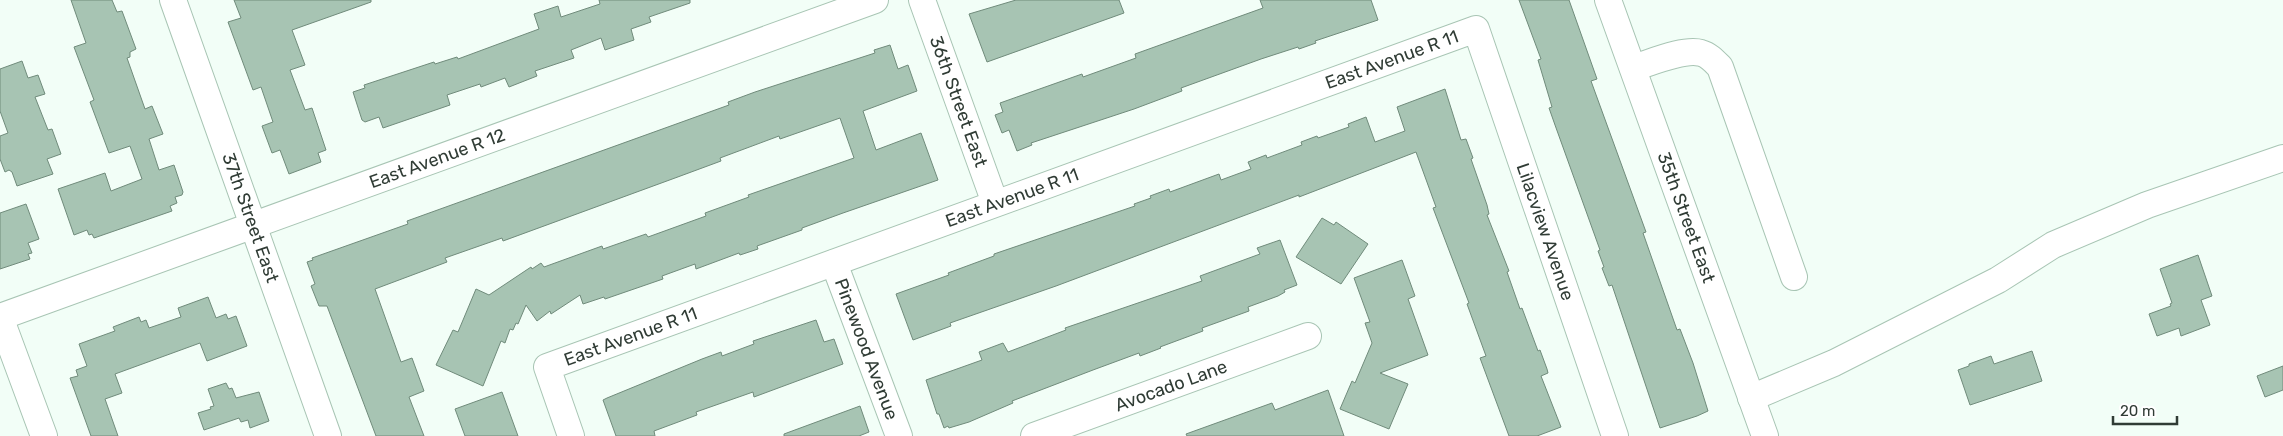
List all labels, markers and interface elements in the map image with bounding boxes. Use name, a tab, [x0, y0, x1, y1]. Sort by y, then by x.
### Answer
street label: East Avenue R 11	[1322, 25, 1461, 94]
street label: 36th Street East	[925, 33, 992, 170]
street label: East Avenue R 12	[366, 124, 508, 193]
street label: 35th Street East	[1653, 149, 1720, 286]
street label: 37th Street East	[217, 150, 284, 285]
street label: Lilacview Avenue	[1512, 160, 1579, 303]
street label: East Avenue R 11	[942, 163, 1082, 232]
street label: Pinewood Avenue	[830, 275, 903, 423]
street label: East Avenue R 11	[561, 302, 700, 371]
street label: Avocado Lane	[1112, 355, 1230, 416]
scale bar	[2113, 394, 2177, 426]
text: 20 m	[2120, 402, 2155, 420]

